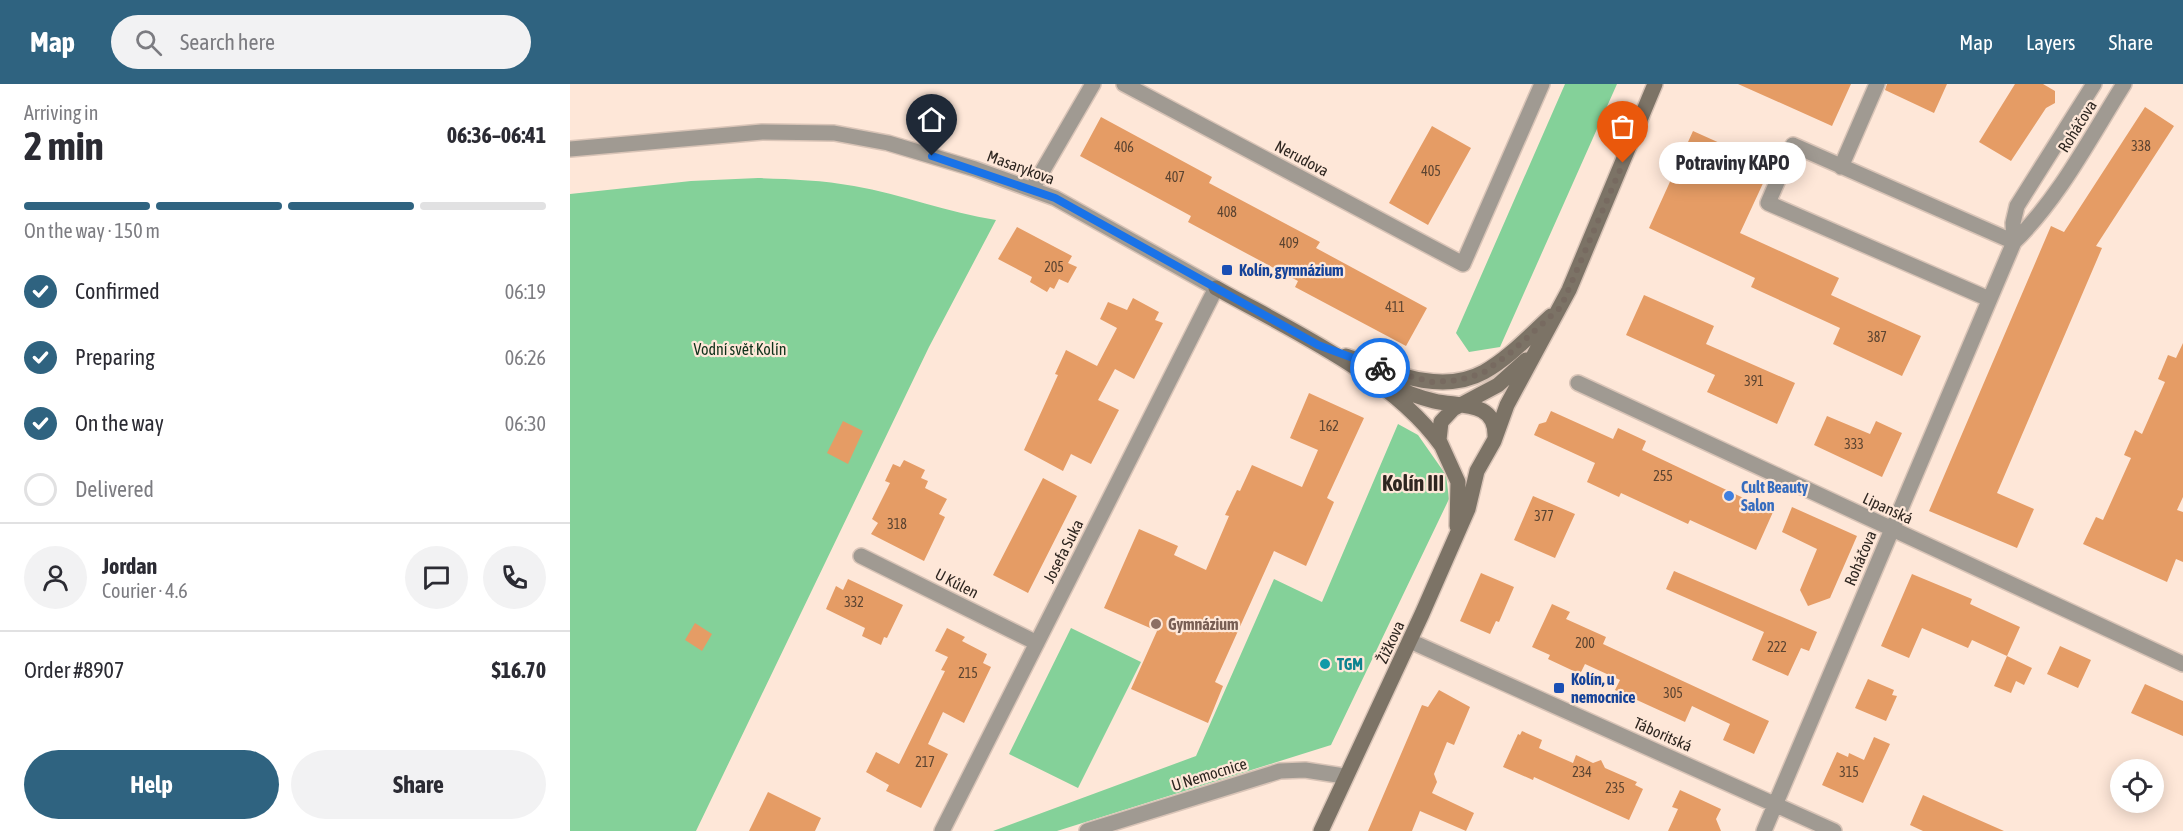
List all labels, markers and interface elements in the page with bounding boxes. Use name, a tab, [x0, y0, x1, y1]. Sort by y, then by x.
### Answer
search box	[111, 15, 531, 69]
text: Map	[30, 26, 75, 58]
icon: search	[132, 26, 165, 59]
text: Search here	[180, 29, 275, 55]
text: Map	[1959, 30, 1993, 54]
text: Layers	[2026, 30, 2076, 54]
text: Share	[2109, 30, 2153, 54]
pin	[906, 94, 957, 156]
street label: Roháčova	[2054, 97, 2100, 155]
text: Arriving in	[24, 101, 98, 124]
pin	[1597, 101, 1648, 163]
icon: home	[915, 103, 948, 136]
icon: bag	[1606, 110, 1639, 143]
text: 06:36–06:41	[447, 122, 546, 148]
text: 2 min	[24, 124, 104, 168]
street label: Nerudova	[1272, 136, 1332, 180]
house number: 338	[2131, 138, 2151, 154]
house number: 406	[1114, 139, 1134, 155]
callout: Potraviny KAPO	[1659, 142, 1806, 184]
street label: Masarykova	[984, 146, 1057, 188]
text: Potraviny KAPO	[1675, 151, 1790, 174]
house number: 405	[1421, 163, 1441, 179]
house number: 407	[1165, 169, 1185, 185]
house number: 408	[1217, 204, 1237, 220]
text: On the way · 150 m	[24, 219, 160, 242]
house number: 409	[1279, 235, 1299, 251]
house number: 205	[1044, 259, 1064, 275]
place label: Kolín, gymnázium	[1239, 261, 1344, 279]
marker: Kolín, gymnázium	[1220, 263, 1234, 277]
icon: check	[24, 275, 57, 308]
text: Confirmed	[75, 278, 160, 304]
text: 06:19	[505, 280, 546, 303]
house number: 411	[1385, 299, 1405, 315]
house number: 387	[1867, 329, 1887, 345]
courier	[1350, 338, 1410, 398]
park label: Vodní svět Kolín	[694, 340, 786, 358]
icon: check	[24, 341, 57, 374]
text: Preparing	[75, 344, 155, 370]
text: 06:26	[505, 346, 546, 369]
icon: bike	[1364, 352, 1397, 385]
house number: 391	[1744, 373, 1764, 389]
icon: check	[24, 407, 57, 440]
text: On the way	[75, 410, 164, 436]
text: 06:30	[505, 412, 546, 435]
house number: 162	[1319, 418, 1339, 434]
house number: 333	[1844, 436, 1864, 452]
house number: 255	[1653, 468, 1673, 484]
district label: Kolín III	[1382, 470, 1444, 496]
text: Delivered	[75, 476, 154, 502]
place label: Cult Beauty Salon	[1741, 478, 1809, 514]
marker: Cult Beauty Salon	[1722, 489, 1736, 503]
street label: Lipanská	[1860, 489, 1916, 528]
house number: 377	[1534, 508, 1554, 524]
house number: 318	[887, 516, 907, 532]
street label: Josefa Suka	[1039, 516, 1087, 586]
street label: Roháčova	[1840, 528, 1880, 588]
button: person	[24, 546, 87, 609]
button: chat	[405, 546, 468, 609]
button: phone	[483, 546, 546, 609]
text: Jordan	[102, 553, 157, 579]
street label: U Kůlen	[932, 565, 982, 601]
text: Courier · 4.6	[102, 579, 188, 602]
house number: 332	[844, 594, 864, 610]
place label: Gymnázium	[1168, 615, 1238, 633]
marker: Gymnázium	[1149, 617, 1163, 631]
street label: Žižkova	[1372, 618, 1408, 666]
house number: 200	[1575, 635, 1595, 651]
house number: 222	[1767, 639, 1787, 655]
place label: TGM	[1337, 655, 1363, 673]
text: Order #8907	[24, 657, 124, 683]
text: $16.70	[491, 657, 546, 683]
marker: TGM	[1318, 657, 1332, 671]
house number: 215	[958, 665, 978, 681]
place label: Kolín, u nemocnice	[1571, 670, 1636, 706]
marker: Kolín, u nemocnice	[1552, 681, 1566, 695]
house number: 305	[1663, 685, 1683, 701]
street label: Táboritská	[1631, 713, 1695, 755]
button: Help	[24, 750, 279, 819]
button: Share	[291, 750, 546, 819]
house number: 217	[915, 754, 935, 770]
street label: U Nemocnice	[1169, 754, 1249, 794]
map controls	[2110, 759, 2164, 813]
button: locate	[2110, 759, 2164, 813]
house number: 234	[1572, 764, 1592, 780]
house number: 315	[1839, 764, 1859, 780]
house number: 235	[1605, 780, 1625, 796]

